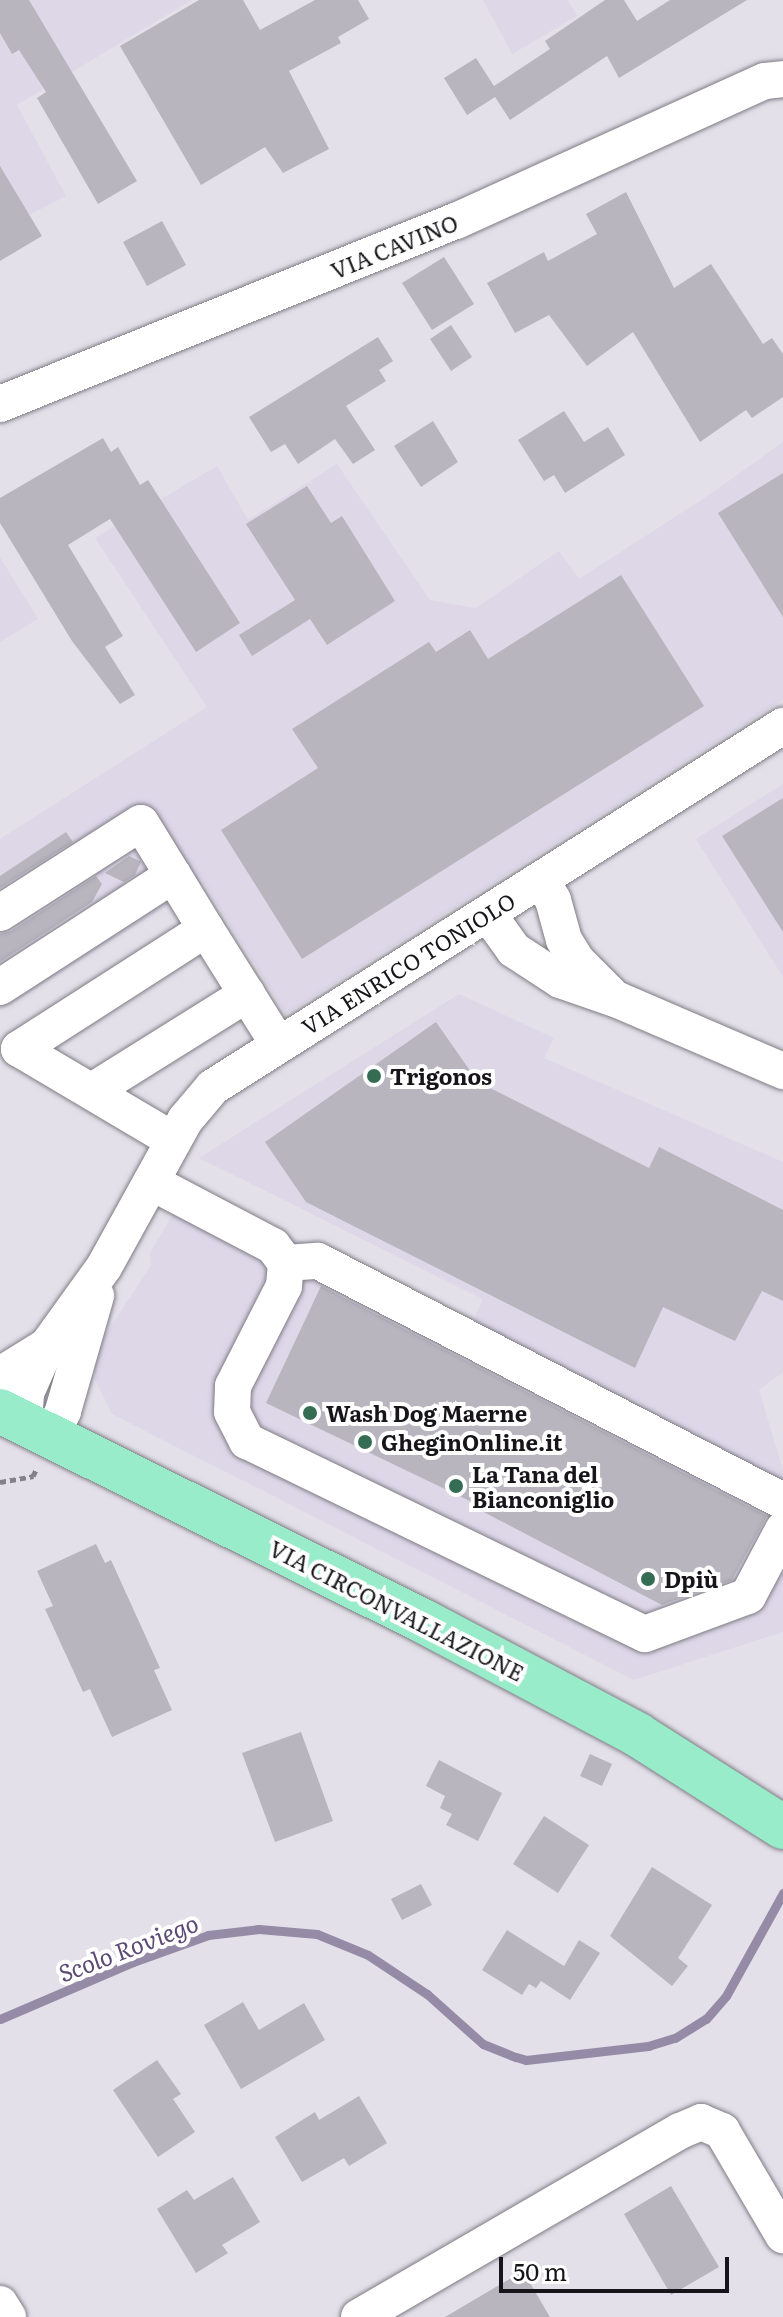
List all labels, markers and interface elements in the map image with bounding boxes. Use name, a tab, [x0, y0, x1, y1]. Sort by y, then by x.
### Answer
street label: VIA CAVINO	[327, 209, 461, 283]
street label: VIA ENRICO TONIOLO	[296, 886, 520, 1040]
place label: Trigonos	[390, 1063, 492, 1089]
marker: Trigonos	[365, 1067, 383, 1085]
place label: Wash Dog Maerne	[326, 1400, 527, 1426]
marker: Wash Dog Maerne	[301, 1404, 319, 1422]
place label: GheginOnline.it	[381, 1429, 562, 1455]
marker: GheginOnline.it	[356, 1433, 374, 1451]
place label: La Tana del Bianconiglio	[472, 1460, 614, 1512]
marker: La Tana del Bianconiglio	[447, 1477, 465, 1495]
street label: VIA CIRCONVALLAZIONE	[265, 1534, 529, 1686]
place label: Dpiù	[664, 1566, 718, 1592]
marker: Dpiù	[639, 1570, 657, 1588]
water label: Scolo Roviego	[54, 1907, 202, 1987]
scale bar	[503, 2241, 733, 2291]
text: 50 m	[513, 2253, 567, 2288]

